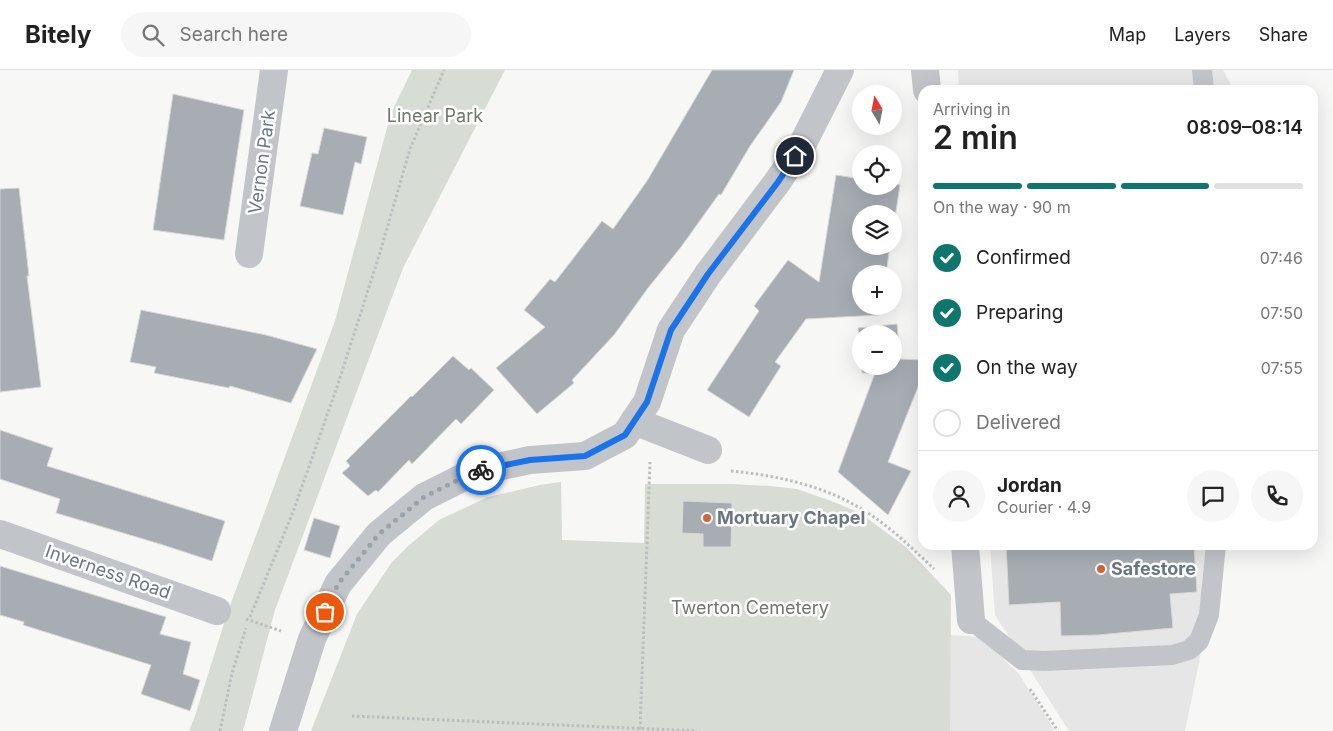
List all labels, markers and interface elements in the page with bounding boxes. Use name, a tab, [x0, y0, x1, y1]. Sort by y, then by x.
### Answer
search box	[121, 12, 471, 57]
text: Bitely	[25, 20, 91, 49]
icon: search	[139, 21, 167, 49]
text: Search here	[179, 23, 288, 46]
text: Map	[1109, 24, 1146, 45]
text: Layers	[1174, 24, 1231, 45]
text: Share	[1259, 24, 1308, 45]
north arrow	[852, 85, 902, 135]
map controls	[852, 85, 902, 375]
text: Arriving in	[933, 99, 1010, 119]
park label: Linear Park	[387, 105, 483, 126]
street label: Vernon Park	[244, 109, 279, 215]
text: 08:09–08:14	[1187, 116, 1303, 139]
text: 2 min	[933, 118, 1018, 157]
pin	[774, 135, 816, 177]
icon: home	[781, 142, 809, 170]
button: locate	[852, 145, 902, 195]
text: On the way · 90 m	[933, 197, 1071, 217]
button: layers	[852, 205, 902, 255]
icon: check	[933, 244, 961, 272]
text: Confirmed	[976, 246, 1071, 269]
text: 07:46	[1260, 248, 1303, 268]
button: +	[852, 265, 902, 315]
icon: check	[933, 299, 961, 327]
text: Preparing	[976, 301, 1063, 324]
text: 07:50	[1260, 303, 1303, 323]
button: −	[852, 325, 902, 375]
icon: check	[933, 354, 961, 382]
text: On the way	[976, 356, 1078, 379]
text: 07:55	[1261, 358, 1303, 378]
text: Delivered	[976, 411, 1061, 434]
courier	[456, 445, 506, 495]
icon: bike	[467, 456, 495, 484]
button: person	[933, 470, 985, 522]
button: chat	[1187, 470, 1239, 522]
button: phone	[1251, 470, 1303, 522]
text: Jordan	[997, 474, 1062, 497]
text: Courier · 4.9	[997, 497, 1091, 517]
place label: Mortuary Chapel	[717, 507, 865, 528]
marker: Mortuary Chapel	[701, 512, 713, 524]
street label: Inverness Road	[43, 540, 174, 603]
place label: Safestore	[1111, 558, 1196, 579]
marker: Safestore	[1095, 563, 1107, 575]
pin	[304, 591, 346, 633]
park label: Twerton Cemetery	[671, 597, 829, 618]
icon: bag	[311, 598, 339, 626]

